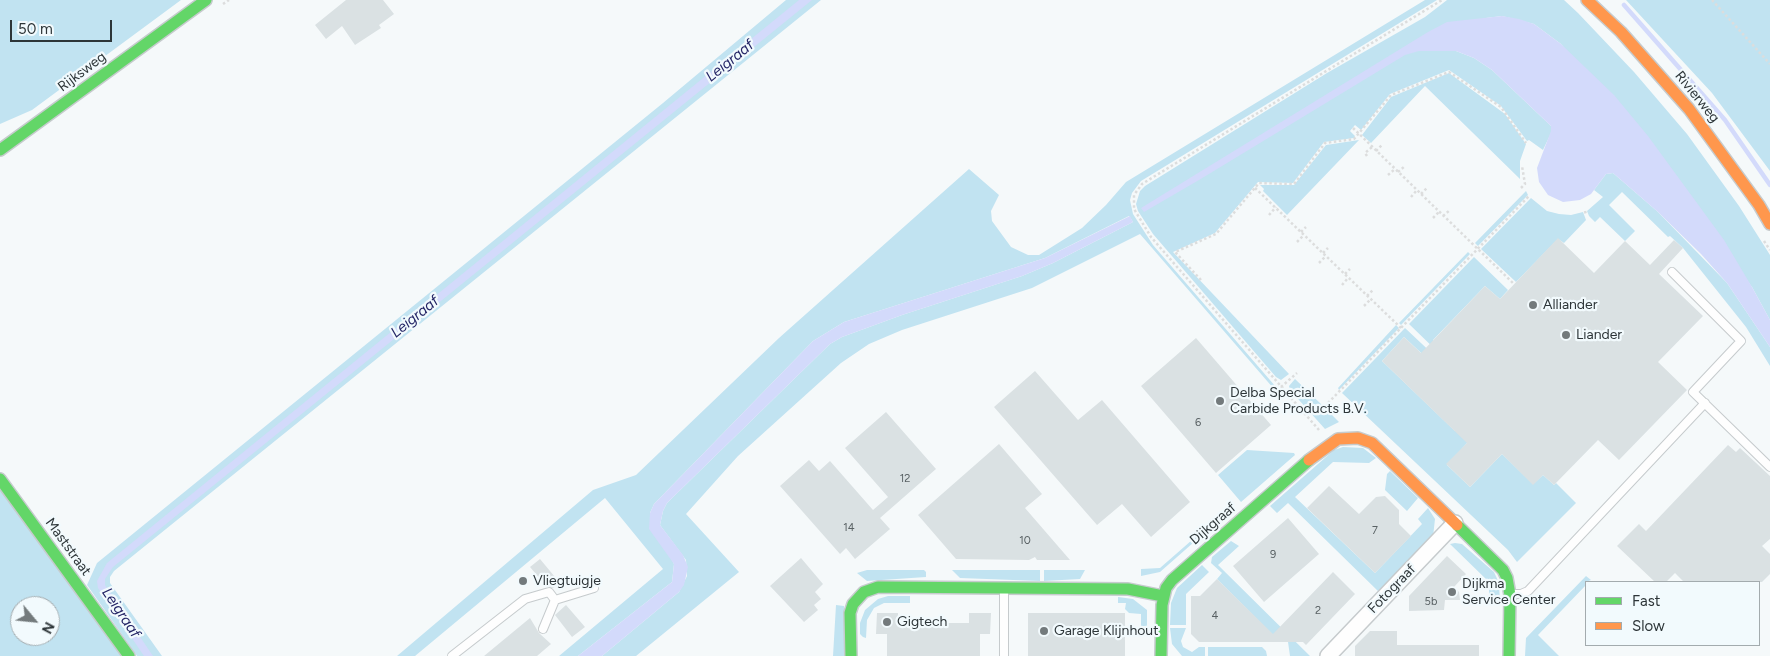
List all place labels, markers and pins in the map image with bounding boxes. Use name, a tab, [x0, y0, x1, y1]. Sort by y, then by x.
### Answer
place label: Alliander	[1543, 297, 1597, 313]
marker: Alliander	[1527, 299, 1539, 311]
place label: Liander	[1576, 327, 1622, 343]
marker: Liander	[1560, 329, 1572, 341]
place label: Delba Special Carbide Products B.V.	[1230, 385, 1367, 418]
marker: Delba Special Carbide Products B.V.	[1214, 395, 1226, 407]
place label: Vliegtuigje	[533, 573, 601, 589]
marker: Vliegtuigje	[517, 575, 529, 587]
place label: Dijkma Service Center	[1462, 576, 1555, 608]
marker: Dijkma Service Center	[1446, 586, 1458, 598]
place label: Gigtech	[897, 614, 947, 630]
marker: Gigtech	[881, 616, 893, 628]
place label: Garage Klijnhout	[1054, 623, 1158, 639]
marker: Garage Klijnhout	[1038, 625, 1050, 637]

